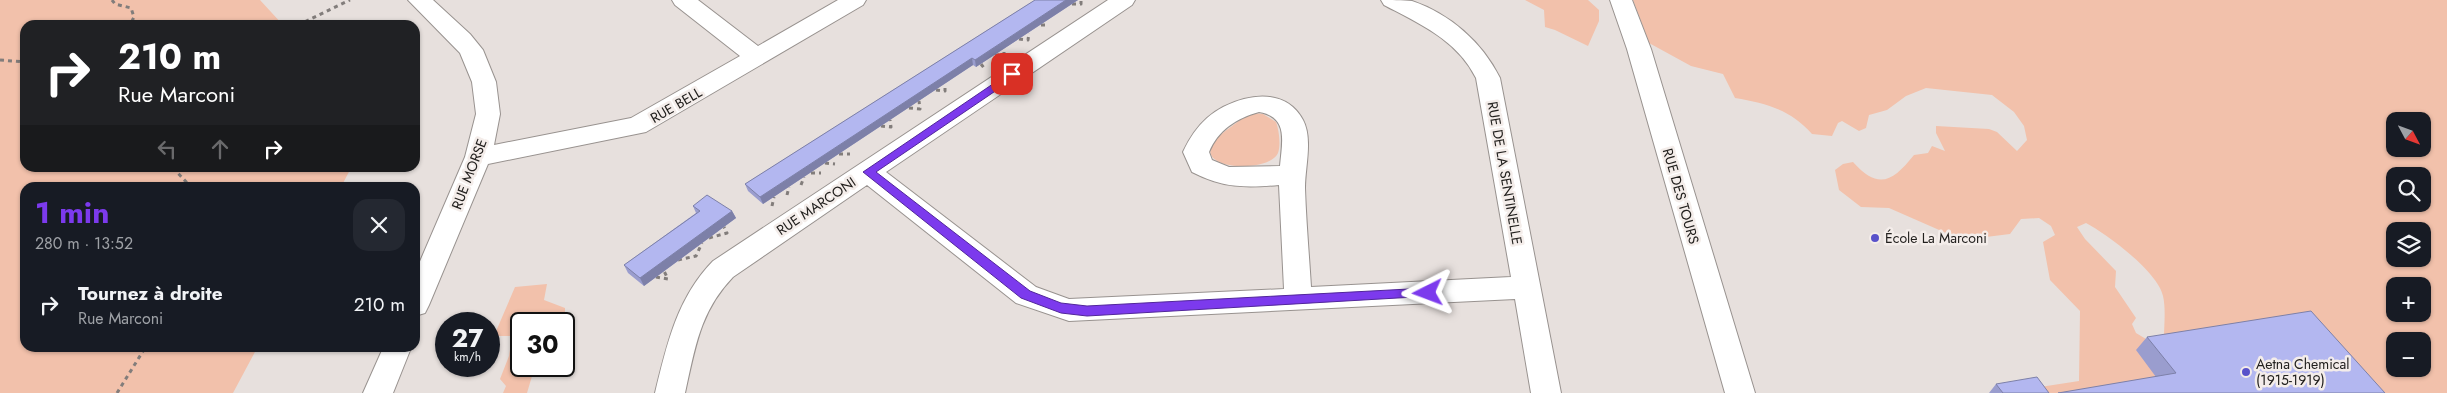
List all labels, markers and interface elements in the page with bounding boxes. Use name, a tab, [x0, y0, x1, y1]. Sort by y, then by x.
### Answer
text: 210 m	[118, 32, 221, 82]
icon: right	[35, 40, 100, 105]
pin	[991, 53, 1033, 95]
icon: arrive	[998, 60, 1026, 88]
text: Rue Marconi	[118, 78, 235, 110]
street label: RUE BELL	[646, 82, 706, 128]
street label: RUE DE LA SENTINELLE	[1483, 100, 1527, 246]
north arrow	[2386, 112, 2431, 158]
map controls	[2386, 112, 2431, 377]
icon: left	[153, 135, 181, 163]
icon: ahead	[206, 135, 234, 163]
icon: right	[259, 135, 287, 163]
street label: RUE MORSE	[446, 136, 492, 212]
street label: RUE DES TOURS	[1658, 146, 1704, 247]
button: search	[2386, 167, 2431, 212]
street label: RUE MARCONI	[772, 172, 860, 240]
text: 1 min	[35, 191, 109, 234]
button: close	[353, 199, 405, 251]
button: layers	[2386, 222, 2431, 267]
place label: École La Marconi	[1885, 228, 1987, 248]
text: 280 m · 13:52	[35, 232, 133, 255]
marker: École La Marconi	[1869, 232, 1881, 244]
position arrow	[1401, 266, 1453, 318]
button: +	[2386, 277, 2431, 322]
text: Tournez à droite	[78, 280, 223, 307]
icon: right	[35, 291, 63, 319]
text: 210 m	[354, 291, 405, 318]
text: Rue Marconi	[78, 307, 163, 330]
speed limit sign: 30	[510, 312, 575, 377]
text: 27	[452, 320, 483, 356]
button: −	[2386, 332, 2431, 377]
text: km/h	[454, 348, 481, 366]
place label: Aetna Chemical (1915-1919)	[2256, 354, 2349, 390]
marker: Aetna Chemical (1915-1919)	[2240, 366, 2252, 378]

